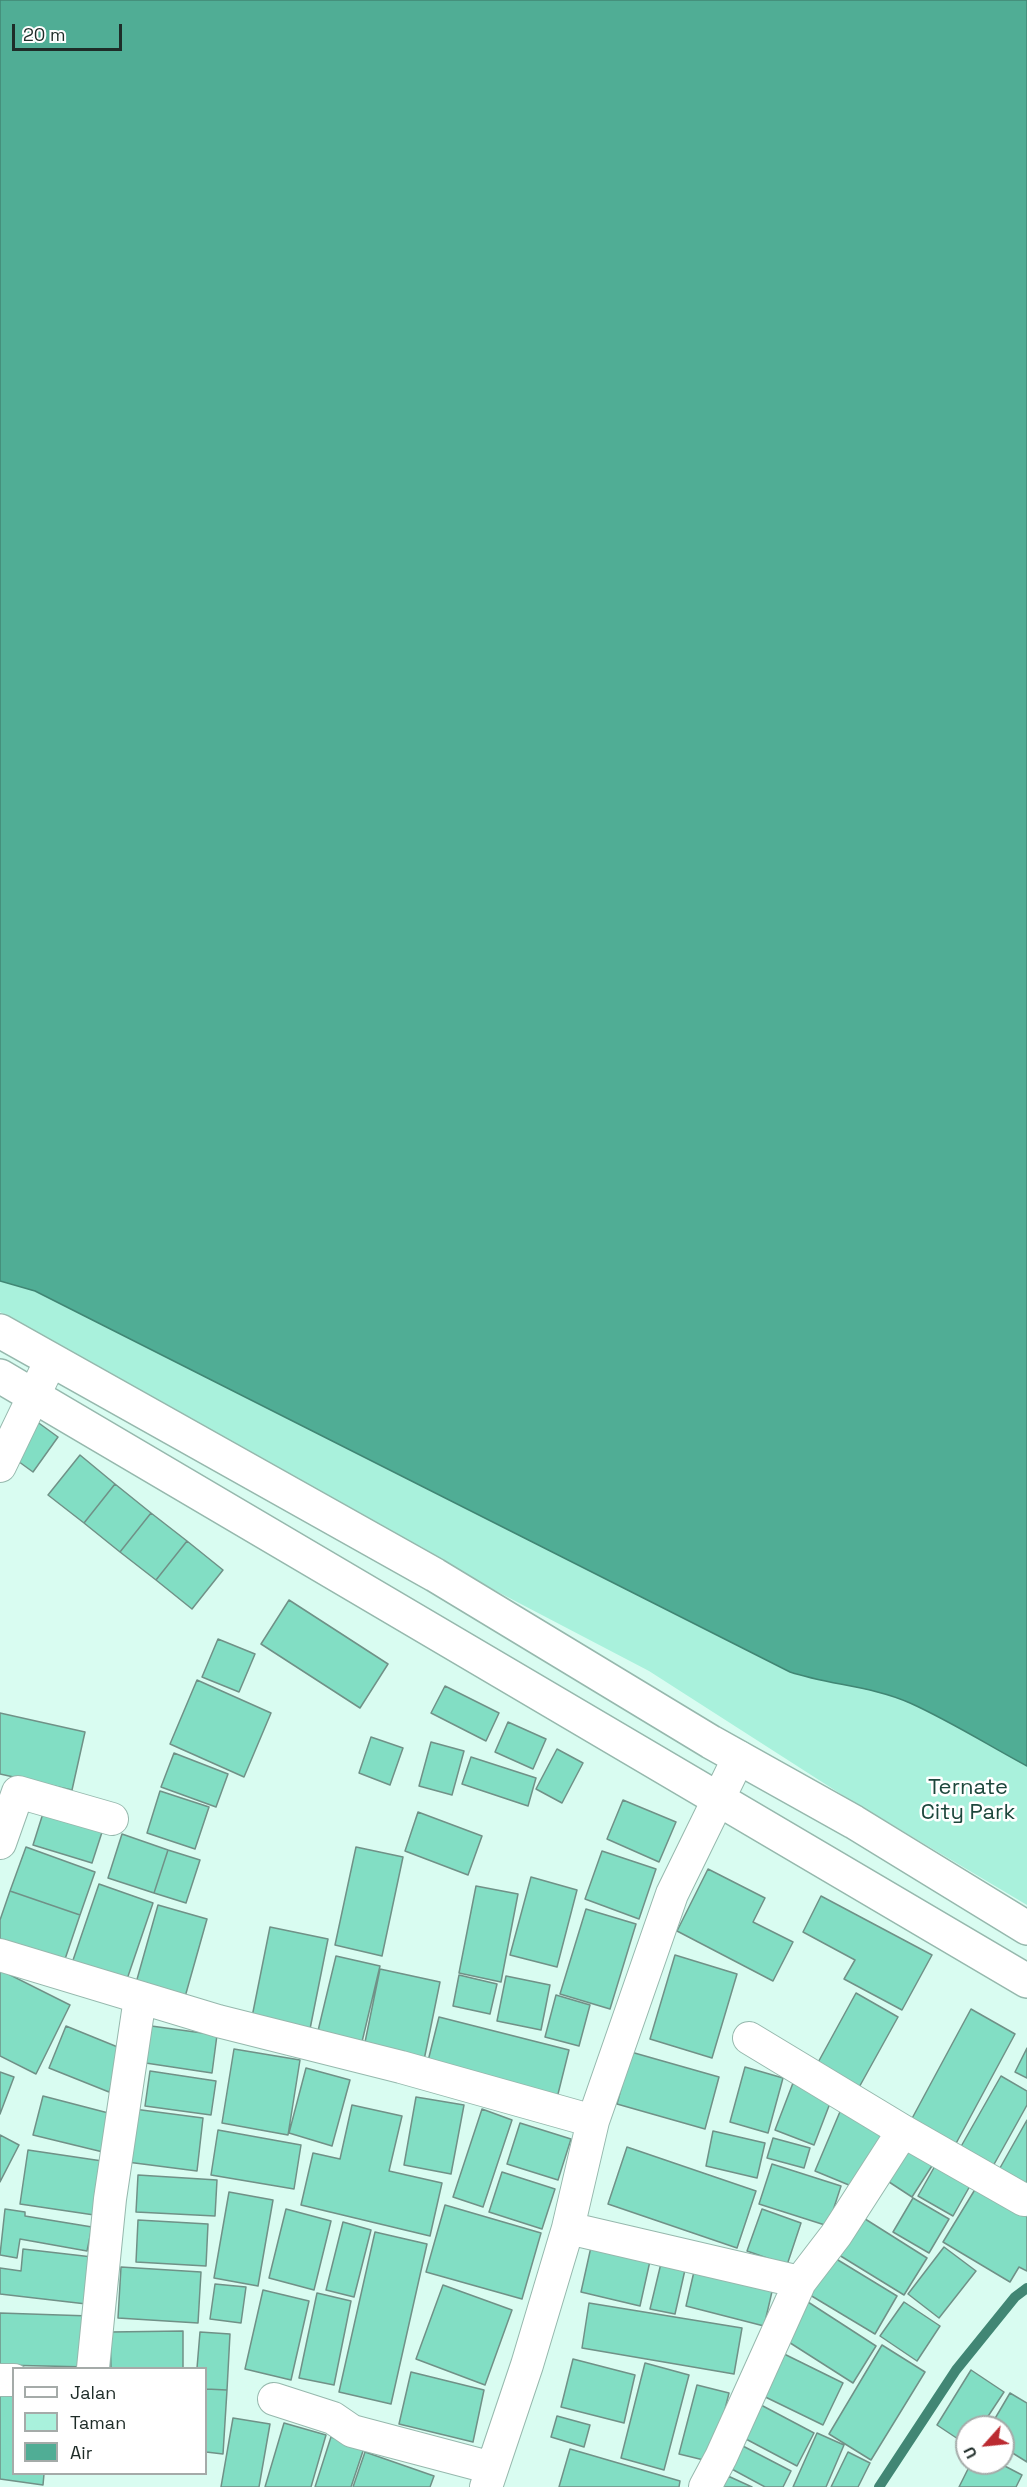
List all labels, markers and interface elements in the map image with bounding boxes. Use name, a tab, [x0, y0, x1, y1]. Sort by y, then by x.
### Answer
scale bar	[15, 12, 124, 50]
text: 20 m	[23, 23, 66, 46]
park label: Ternate City Park	[921, 1775, 1015, 1826]
legend	[12, 2367, 207, 2475]
text: Jalan	[70, 2381, 116, 2404]
text: Taman	[70, 2411, 126, 2434]
north arrow	[955, 2415, 1015, 2475]
text: Air	[70, 2441, 93, 2464]
text: U	[959, 2443, 982, 2462]

